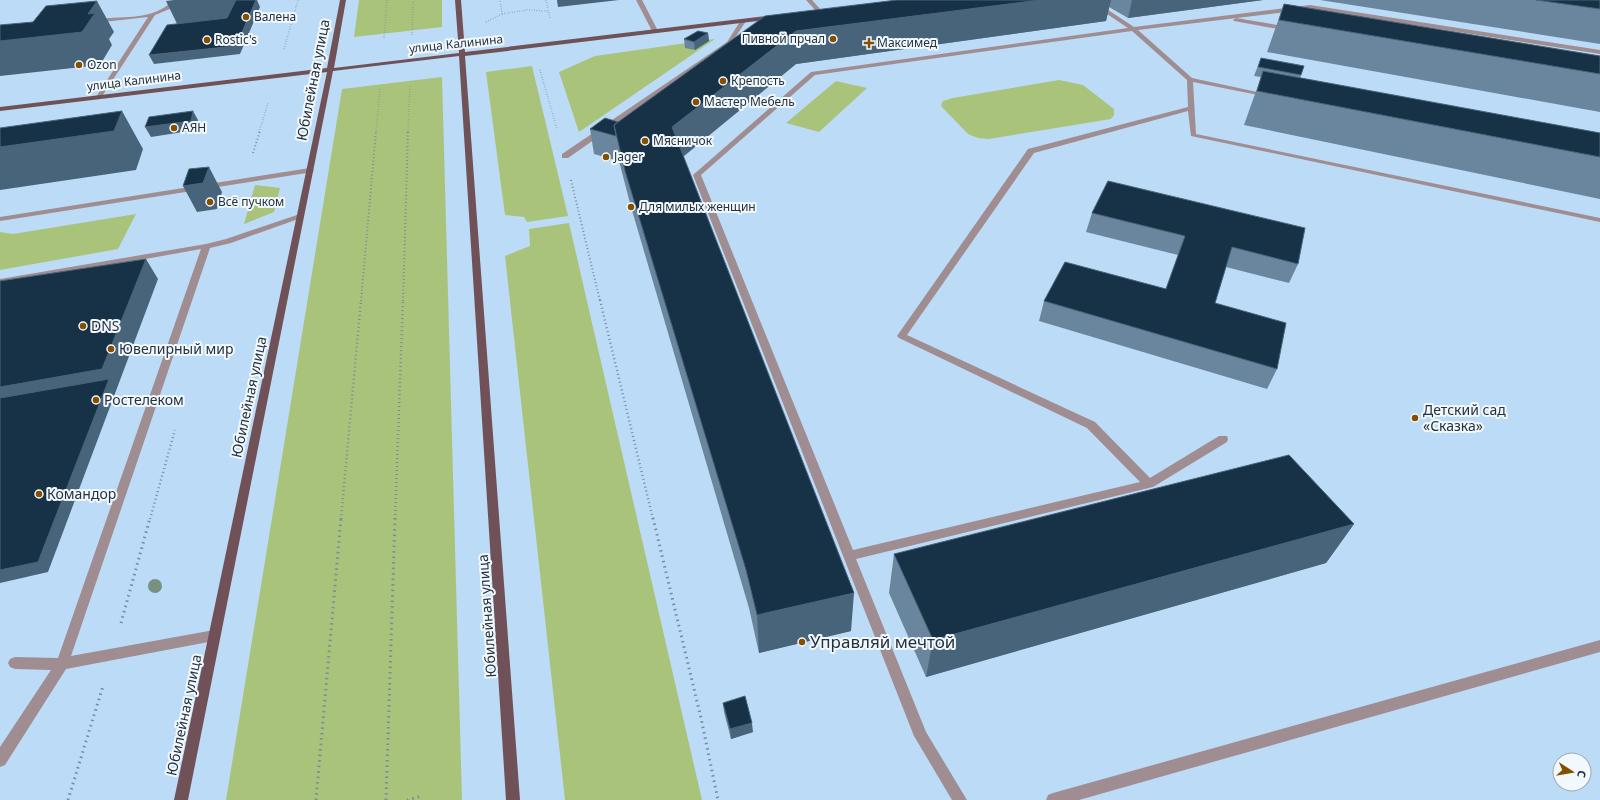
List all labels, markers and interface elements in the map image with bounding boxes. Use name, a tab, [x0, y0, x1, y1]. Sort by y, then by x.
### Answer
place label: Валена	[254, 8, 296, 25]
marker: Валена	[241, 12, 251, 22]
street label: Юбилейная улица	[291, 17, 334, 142]
street label: улица Калинина	[408, 30, 504, 57]
place label: Пивной прчал	[742, 30, 825, 47]
place label: Rostic's	[215, 31, 257, 48]
marker: Пивной прчал	[828, 34, 838, 44]
place label: Максимед	[877, 34, 938, 51]
marker: Rostic's	[202, 35, 212, 45]
marker: Максимед	[864, 38, 874, 48]
place label: Ozon	[87, 56, 117, 73]
marker: Ozon	[74, 60, 84, 70]
street label: улица Калинина	[86, 66, 182, 95]
place label: Крепость	[731, 72, 785, 89]
marker: Крепость	[718, 76, 728, 86]
place label: Мастер Мебель	[704, 93, 795, 110]
marker: Мастер Мебель	[691, 97, 701, 107]
place label: АЯН	[182, 119, 206, 136]
marker: АЯН	[169, 123, 179, 133]
place label: Мясничок	[653, 132, 713, 149]
marker: Мясничок	[640, 136, 650, 146]
place label: Jager	[613, 148, 643, 165]
marker: Jager	[601, 152, 611, 162]
place label: Всё пучком	[218, 193, 284, 210]
marker: Всё пучком	[205, 197, 215, 207]
place label: Для милых женщин	[639, 198, 756, 215]
marker: Для милых женщин	[626, 202, 636, 212]
place label: DNS	[91, 316, 120, 335]
marker: DNS	[78, 321, 88, 331]
street label: Юбилейная улица	[226, 335, 271, 459]
place label: Ювелирный мир	[119, 339, 234, 358]
marker: Ювелирный мир	[106, 344, 116, 354]
place label: Ростелеком	[104, 390, 184, 409]
marker: Ростелеком	[91, 395, 101, 405]
place label: Детский сад «Сказка»	[1423, 400, 1506, 435]
marker: Детский сад «Сказка»	[1410, 413, 1420, 423]
place label: Командор	[47, 484, 116, 503]
marker: Командор	[34, 489, 44, 499]
street label: Юбилейная улица	[473, 554, 500, 678]
place label: Управляй мечтой	[810, 630, 955, 653]
marker: Управляй мечтой	[797, 637, 807, 647]
street label: Юбилейная улица	[161, 653, 206, 777]
north arrow	[1552, 752, 1592, 792]
text: С	[1574, 769, 1590, 779]

